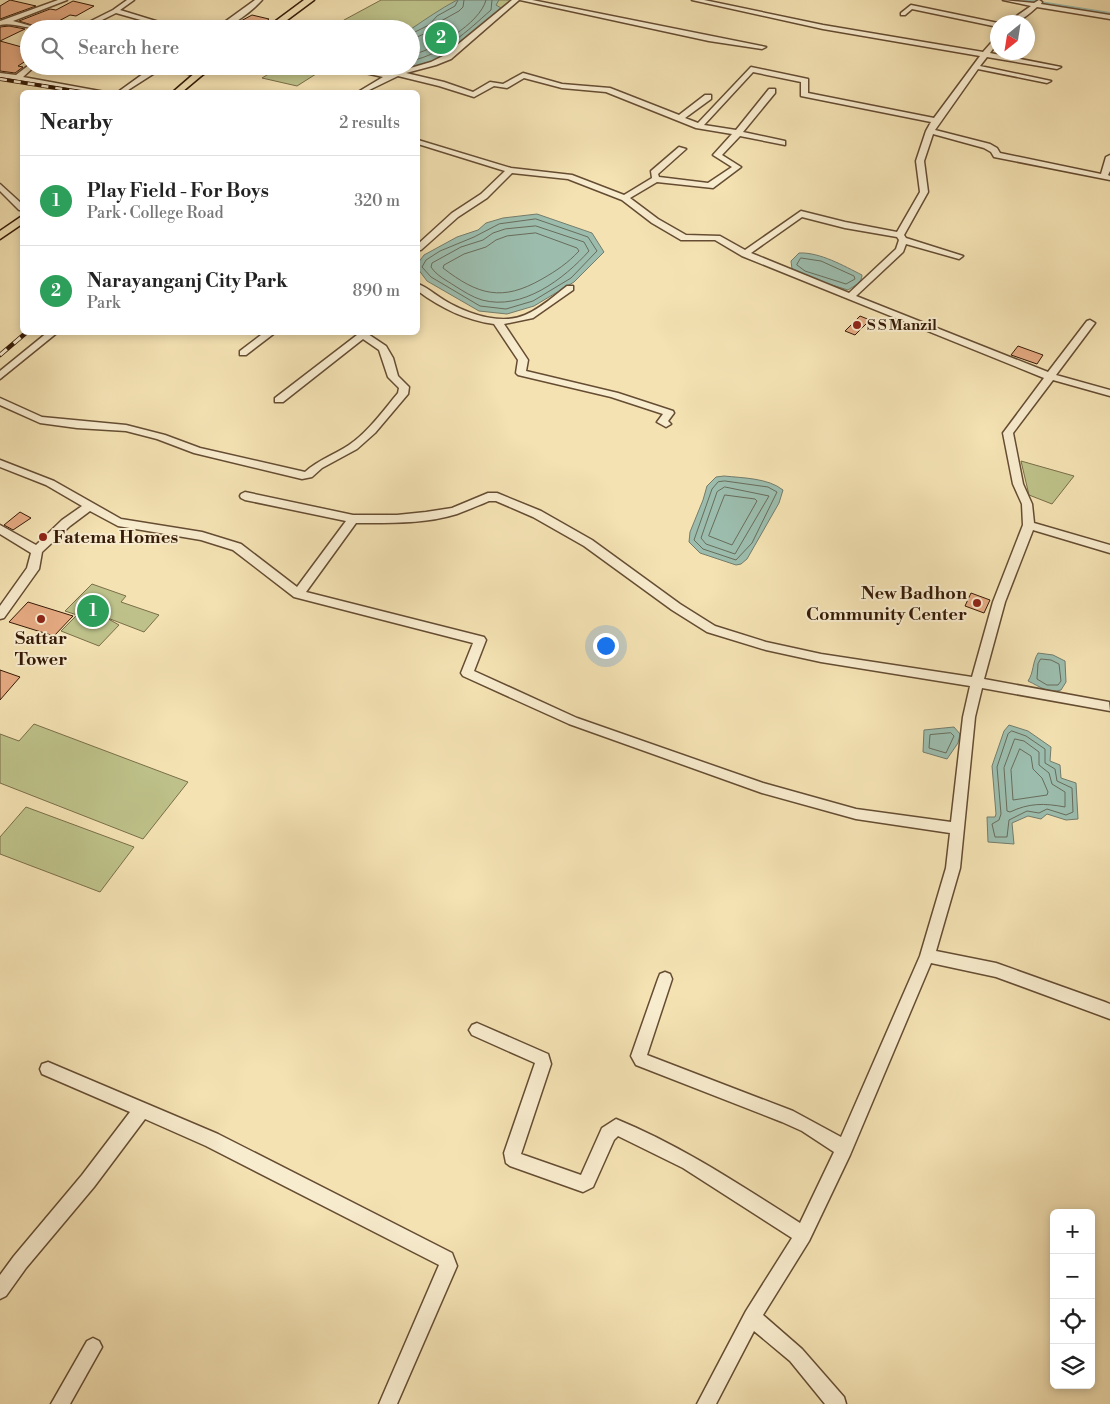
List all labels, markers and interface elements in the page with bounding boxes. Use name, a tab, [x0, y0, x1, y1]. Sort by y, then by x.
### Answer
north arrow	[990, 15, 1035, 60]
pin: 2	[425, 19, 457, 57]
search box	[20, 20, 420, 75]
icon: search	[38, 34, 66, 62]
text: Search here	[78, 36, 179, 60]
text: Nearby	[40, 110, 113, 136]
text: 2 results	[339, 113, 400, 133]
text: Play Field - For Boys	[87, 179, 269, 203]
text: 1	[52, 191, 60, 211]
text: 320 m	[354, 191, 400, 211]
text: Park · College Road	[87, 203, 224, 223]
text: Narayanganj City Park	[87, 269, 288, 293]
text: 2	[51, 281, 61, 301]
text: 890 m	[353, 281, 400, 301]
text: Park	[87, 293, 120, 313]
place label: S S Manzil	[867, 316, 937, 335]
marker: S S Manzil	[851, 319, 863, 331]
place label: Fatema Homes	[53, 526, 178, 549]
marker: Fatema Homes	[37, 531, 49, 543]
place label: New Badhon Community Center	[806, 582, 967, 626]
pin: 1	[77, 592, 109, 630]
marker: New Badhon Community Center	[971, 597, 983, 609]
marker: Sattar Tower	[35, 613, 47, 625]
place label: Sattar Tower	[15, 627, 67, 671]
your location	[593, 633, 619, 659]
map controls	[1050, 1209, 1095, 1389]
button: +	[1050, 1209, 1095, 1254]
button: −	[1050, 1254, 1095, 1299]
button: locate	[1050, 1299, 1095, 1344]
button: layers	[1050, 1344, 1095, 1389]

